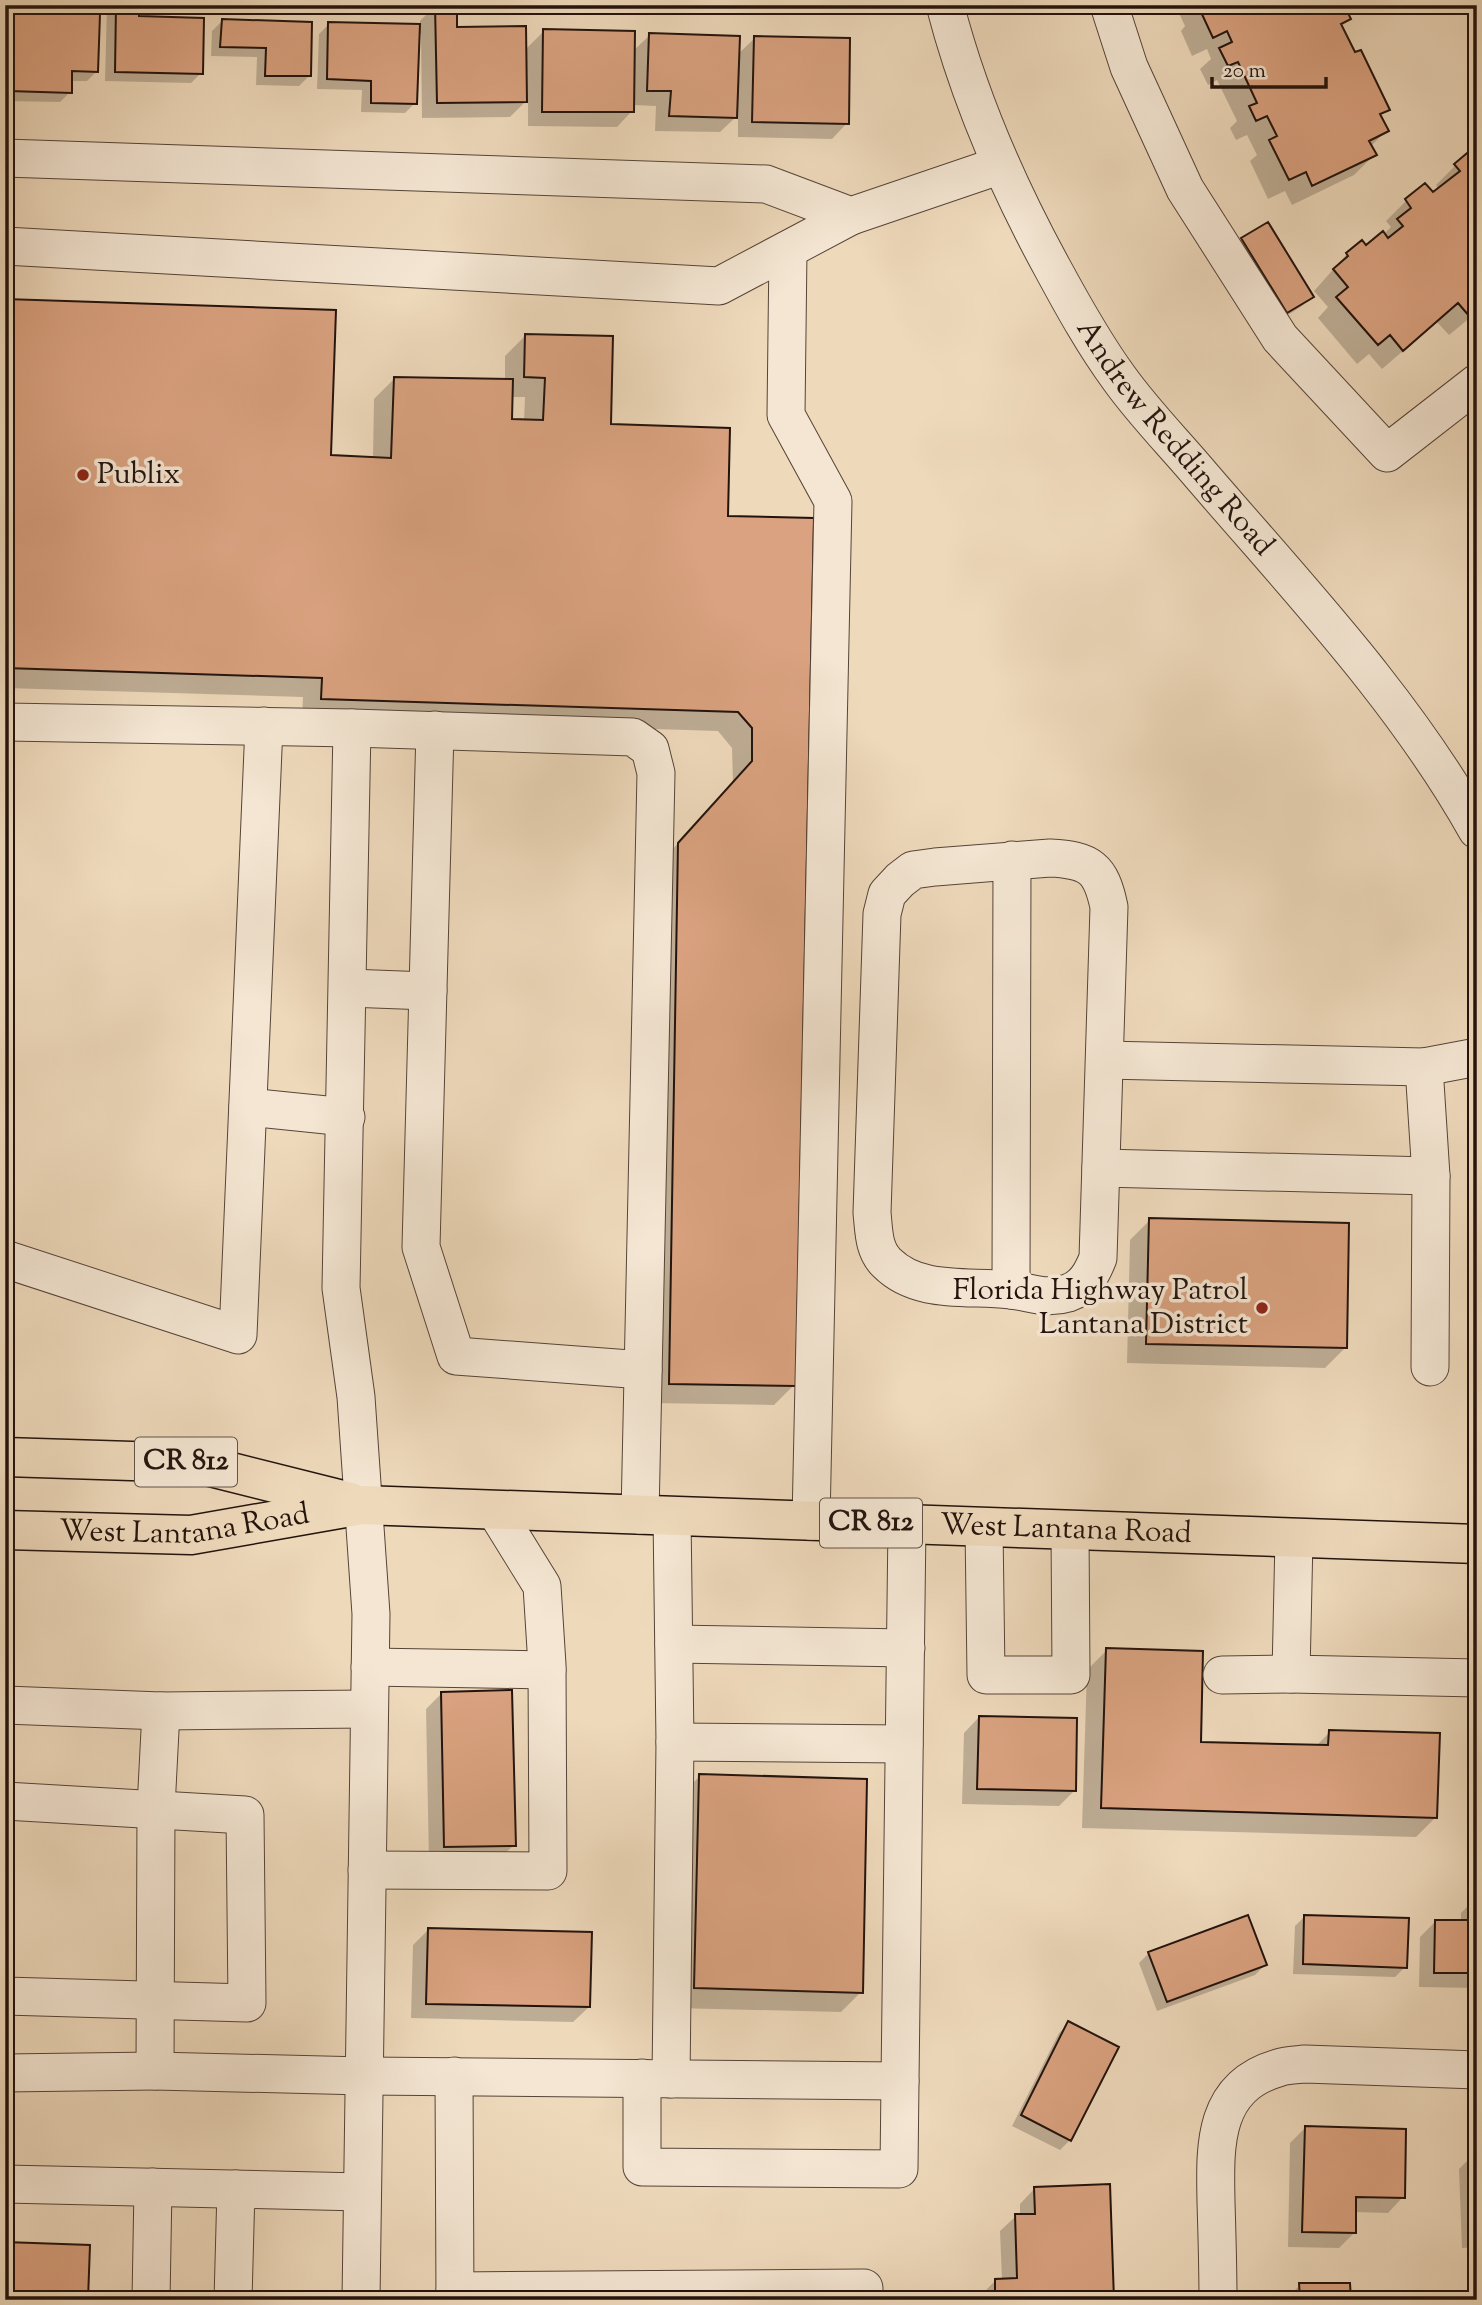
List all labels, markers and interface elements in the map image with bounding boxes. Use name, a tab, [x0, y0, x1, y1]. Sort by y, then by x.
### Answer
scale bar	[1212, 46, 1326, 90]
text: 20 m	[1223, 57, 1266, 87]
street label: Andrew Redding Road	[1065, 312, 1284, 566]
place label: Publix	[97, 454, 180, 497]
marker: Publix	[75, 467, 91, 483]
place label: Florida Highway Patrol Lantana District	[953, 1270, 1248, 1347]
marker: Florida Highway Patrol Lantana District	[1254, 1300, 1270, 1316]
road number: CR 812	[135, 1438, 237, 1486]
street label: West Lantana Road	[59, 1493, 313, 1557]
road number: CR 812	[820, 1498, 922, 1548]
street label: West Lantana Road	[939, 1504, 1192, 1556]

